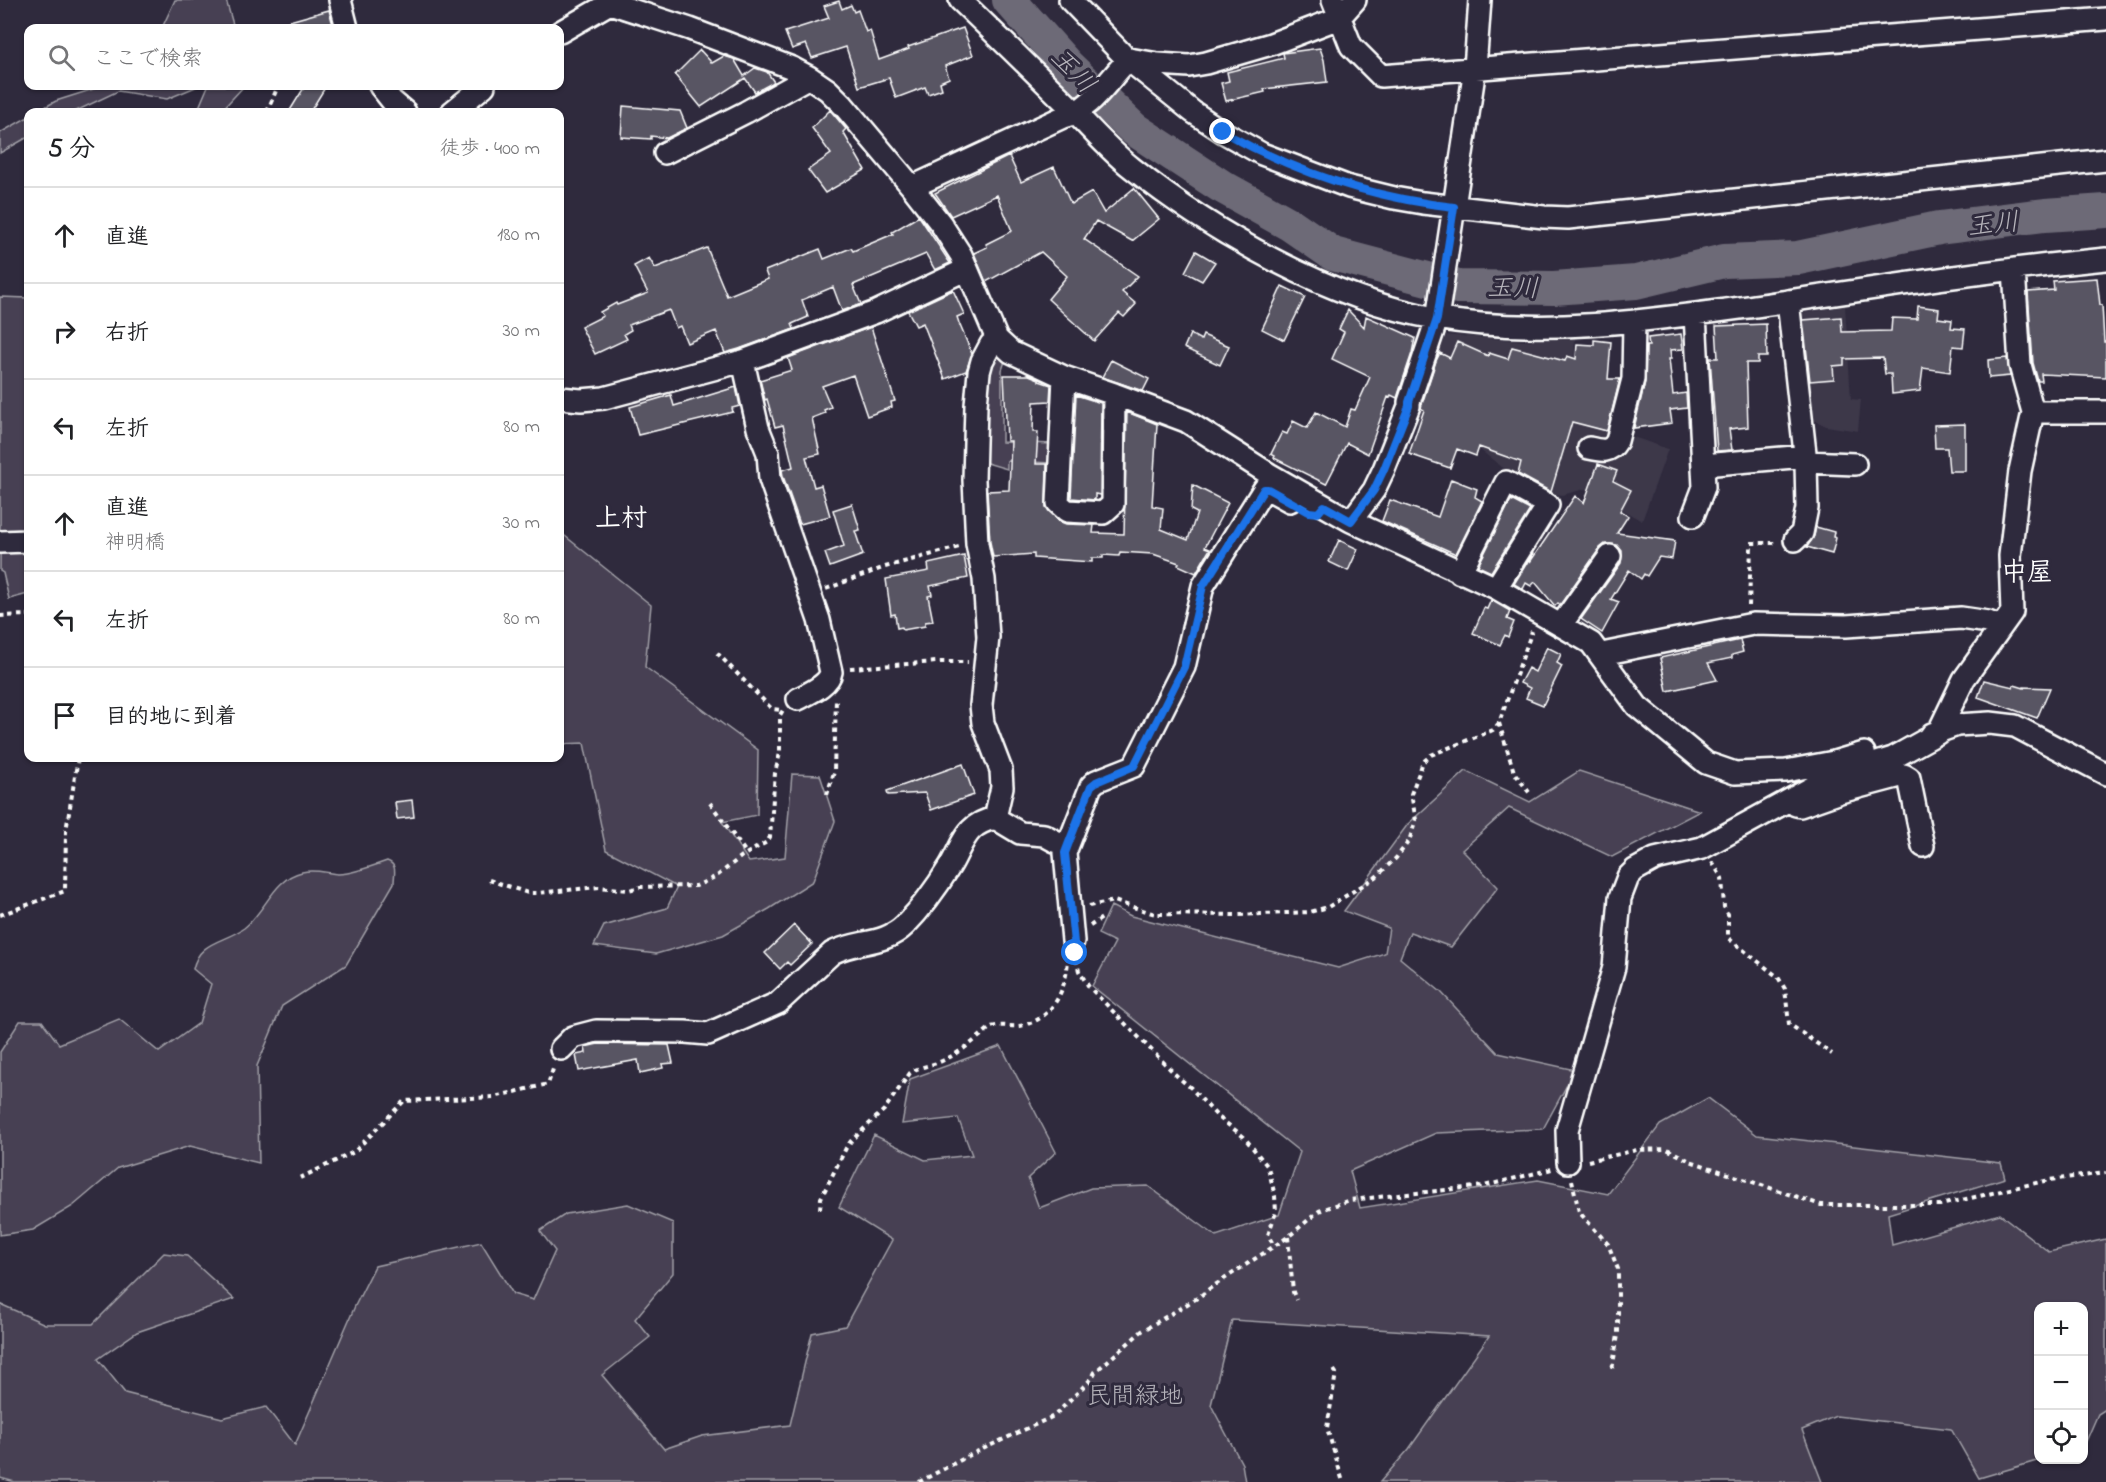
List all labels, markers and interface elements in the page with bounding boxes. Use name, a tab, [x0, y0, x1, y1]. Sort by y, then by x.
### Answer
search box	[24, 24, 564, 90]
water label: 玉川	[1040, 40, 1104, 104]
icon: search	[45, 41, 78, 74]
text: ここで検索	[93, 44, 203, 76]
route end	[1209, 118, 1235, 144]
text: 5 分	[48, 131, 95, 169]
text: 徒歩 · 400 m	[440, 135, 540, 164]
water label: 玉川	[1965, 204, 2021, 248]
icon: ahead	[48, 219, 81, 252]
text: 180 m	[497, 221, 540, 250]
text: 直進	[105, 222, 149, 254]
water label: 玉川	[1487, 271, 1539, 309]
icon: right	[48, 315, 81, 348]
text: 30 m	[503, 317, 540, 346]
text: 右折	[105, 318, 149, 350]
icon: left	[48, 411, 81, 444]
text: 80 m	[503, 413, 540, 442]
text: 左折	[105, 414, 149, 446]
text: 直進	[105, 493, 149, 525]
district label: 上村	[595, 501, 647, 539]
icon: ahead	[48, 507, 81, 540]
text: 30 m	[503, 509, 540, 538]
text: 神明橋	[105, 529, 165, 558]
district label: 中屋	[2001, 555, 2053, 593]
icon: left	[48, 603, 81, 636]
text: 80 m	[503, 605, 540, 634]
text: 左折	[105, 606, 149, 638]
icon: arrive	[48, 699, 81, 732]
text: 目的地に到着	[105, 702, 237, 734]
route start	[1061, 939, 1087, 965]
map controls	[2034, 1302, 2088, 1464]
button: +	[2034, 1302, 2088, 1356]
button: −	[2034, 1356, 2088, 1410]
park label: 民間緑地	[1087, 1380, 1183, 1415]
button: locate	[2034, 1410, 2088, 1464]

